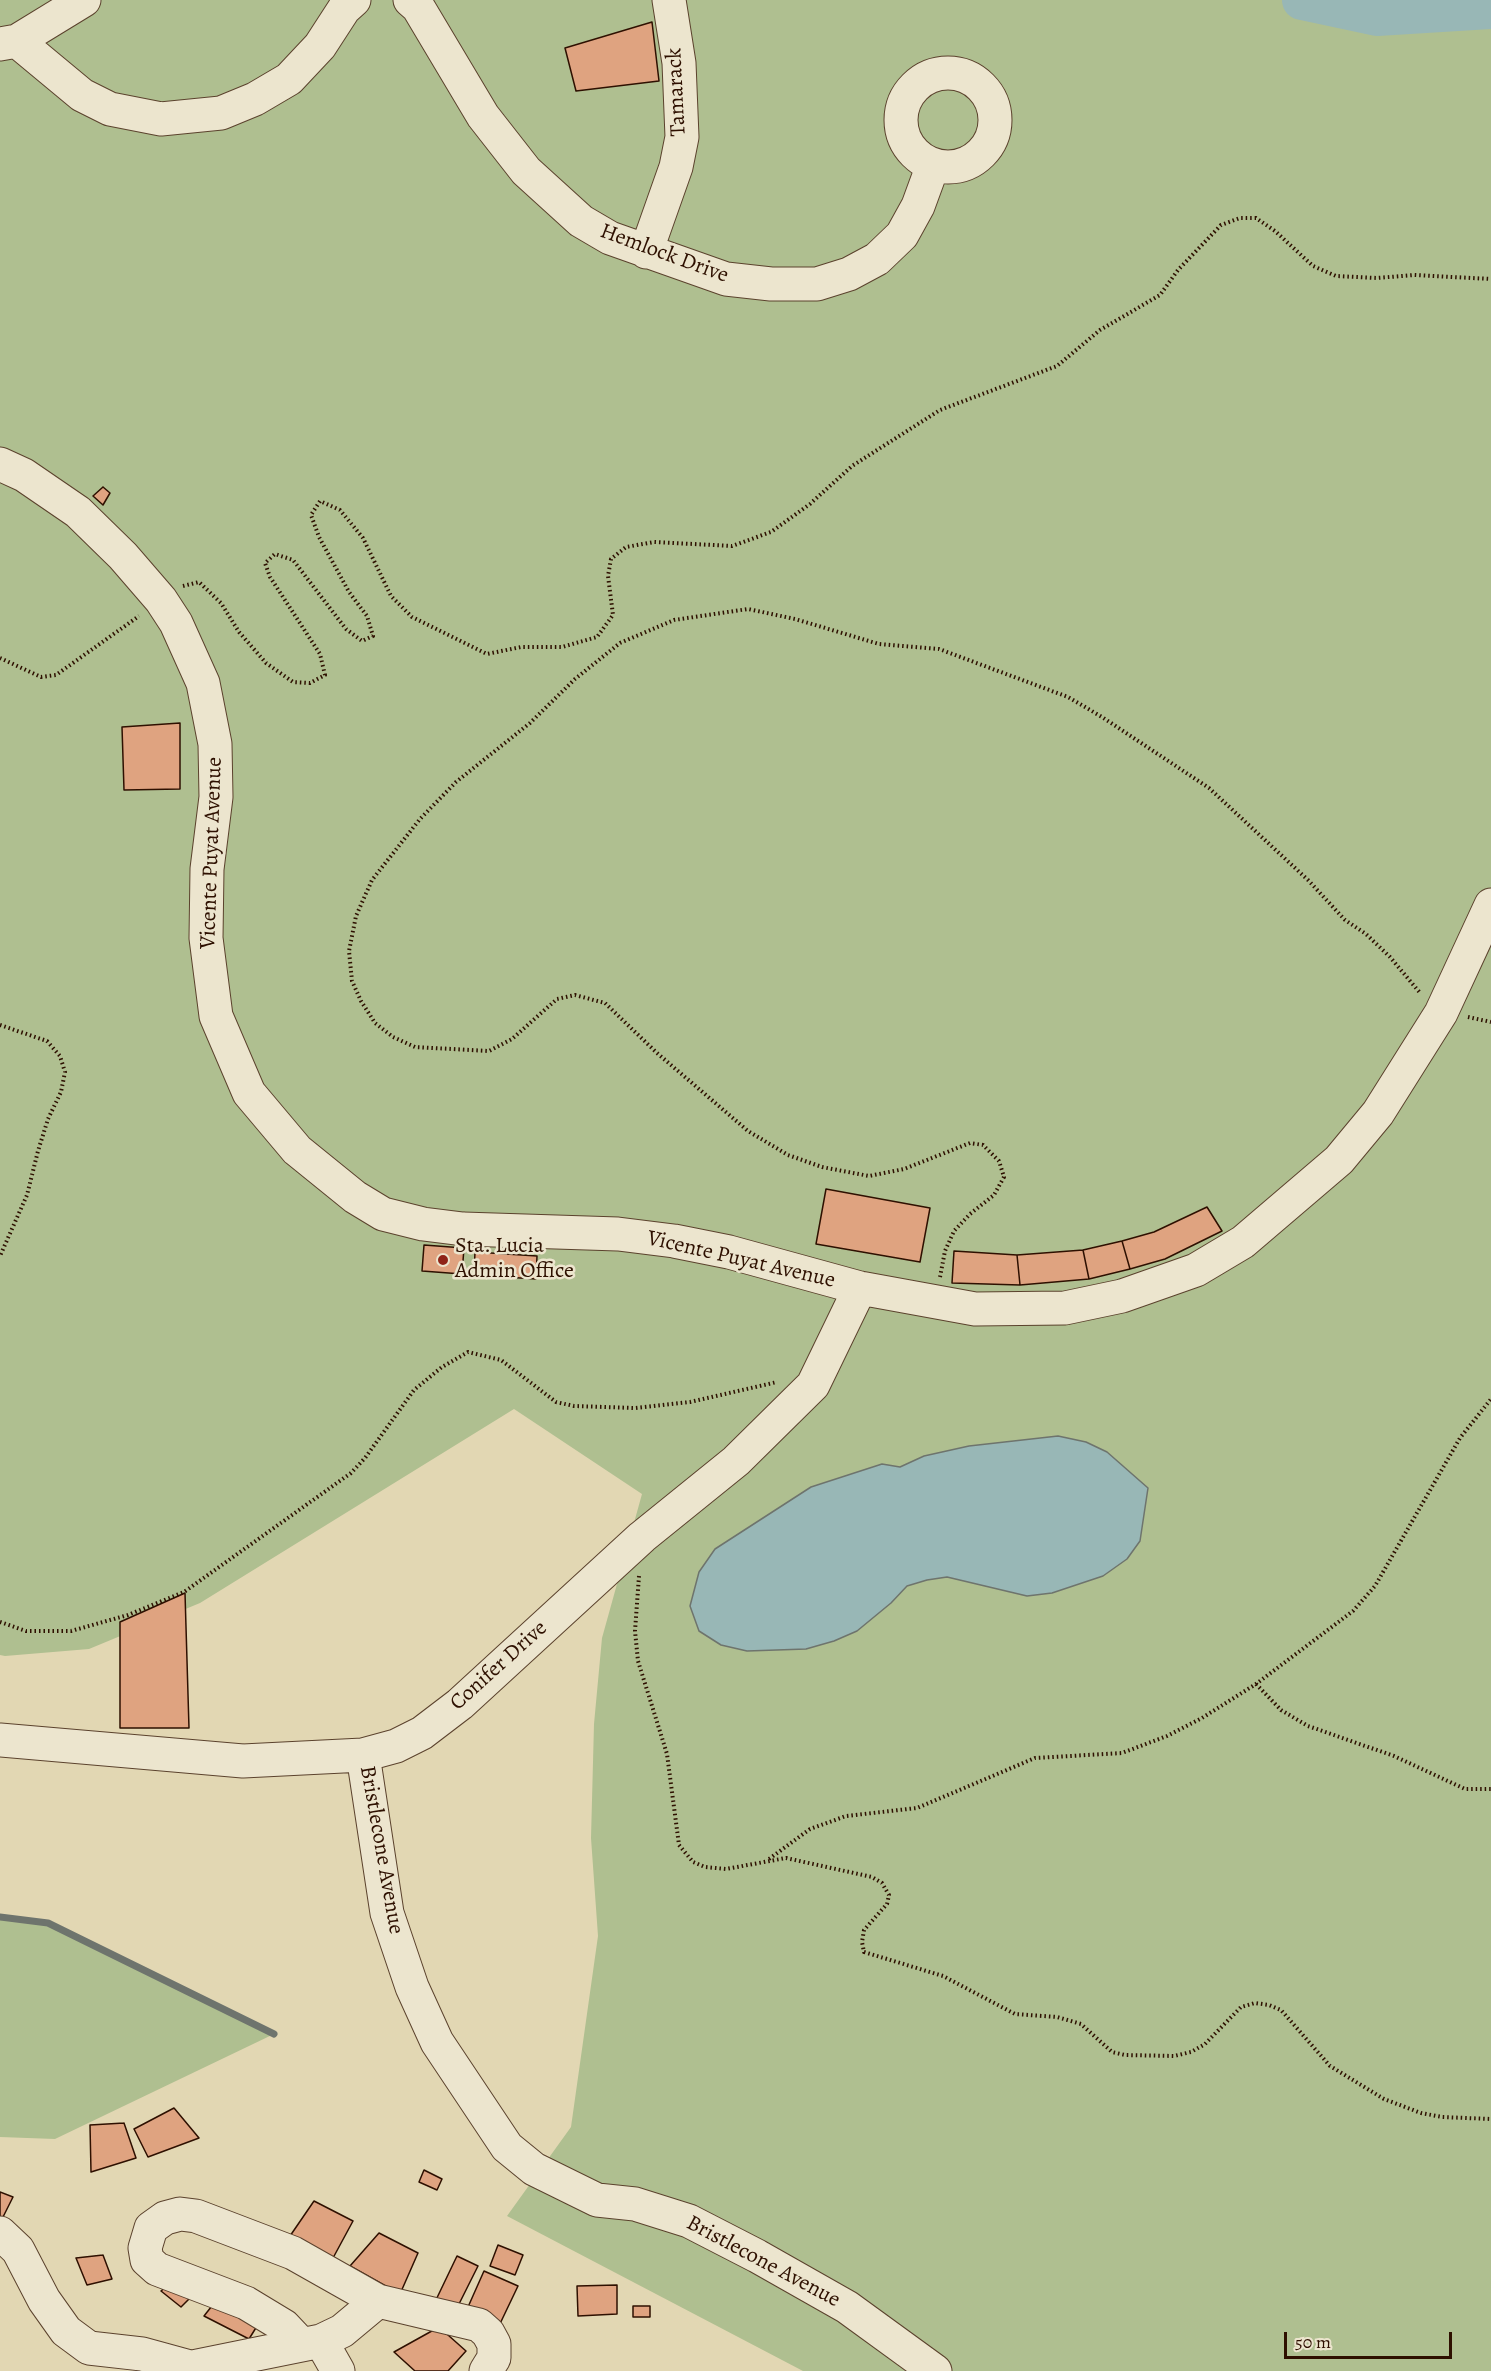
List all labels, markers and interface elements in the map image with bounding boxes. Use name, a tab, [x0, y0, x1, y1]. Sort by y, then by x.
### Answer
street label: Tamarack	[662, 47, 692, 137]
street label: Hemlock Drive	[596, 219, 732, 289]
street label: Vicente Puyat Avenue	[195, 757, 229, 949]
street label: Vicente Puyat Avenue	[644, 1226, 838, 1294]
place label: Sta. Lucia Admin Office	[455, 1234, 574, 1286]
marker: Sta. Lucia Admin Office	[436, 1253, 450, 1267]
street label: Conifer Drive	[445, 1616, 553, 1716]
street label: Bristlecone Avenue	[353, 1764, 409, 1936]
street label: Bristlecone Avenue	[681, 2210, 845, 2314]
scale bar	[1287, 2320, 1455, 2358]
text: 50 m	[1295, 2330, 1331, 2354]

